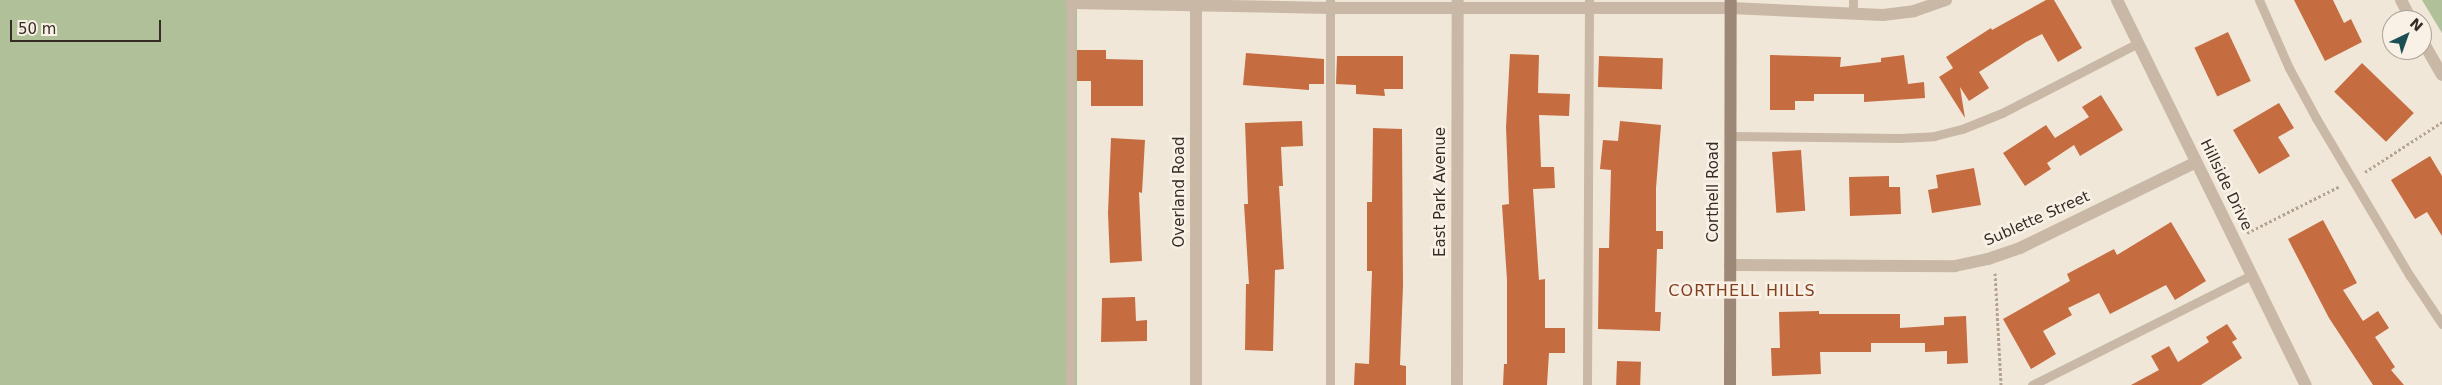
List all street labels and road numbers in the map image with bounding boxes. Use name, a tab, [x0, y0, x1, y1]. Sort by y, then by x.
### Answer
street label: East Park Avenue	[1432, 127, 1450, 257]
street label: Hillside Drive	[2196, 136, 2256, 234]
street label: Overland Road	[1171, 137, 1189, 247]
street label: Corthell Road	[1705, 141, 1723, 243]
street label: Sublette Street	[1982, 188, 2092, 250]

